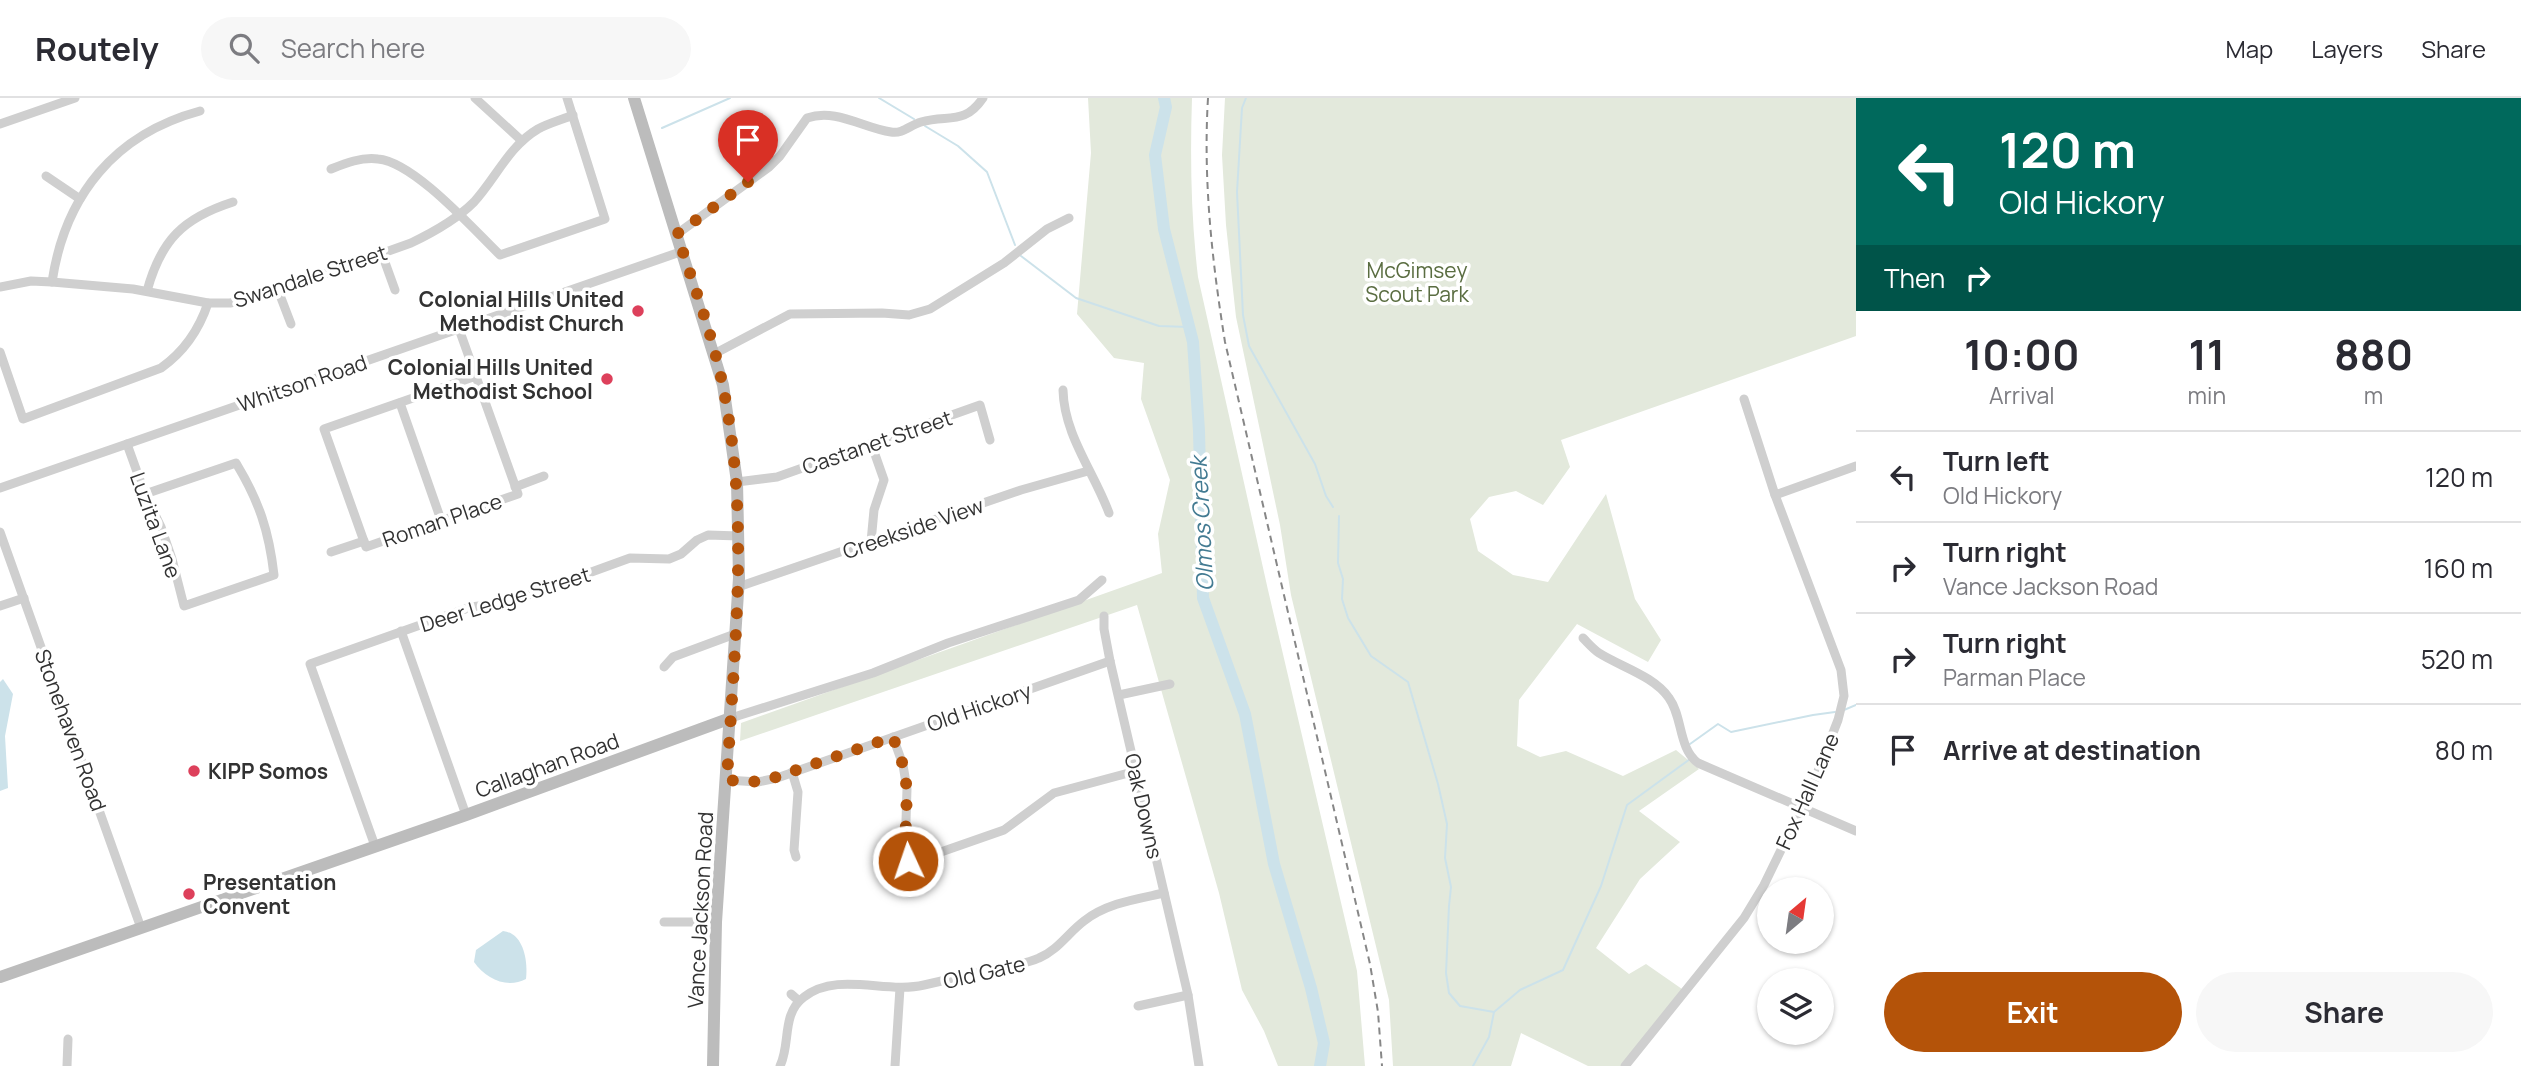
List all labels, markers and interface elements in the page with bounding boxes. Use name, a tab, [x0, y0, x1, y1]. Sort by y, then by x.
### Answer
search box	[201, 17, 691, 80]
text: Routely	[35, 26, 159, 71]
icon: search	[225, 29, 263, 67]
text: Search here	[281, 30, 425, 66]
text: Map	[2226, 32, 2273, 65]
text: Layers	[2311, 32, 2383, 65]
text: Share	[2421, 32, 2486, 65]
pin	[718, 110, 778, 182]
text: 120 m	[1999, 116, 2136, 183]
icon: arrive	[729, 121, 767, 159]
icon: left	[1884, 126, 1975, 217]
text: Old Hickory	[1999, 180, 2165, 224]
street label: Swandale Street	[230, 238, 390, 314]
park label: McGimsey Scout Park	[1365, 256, 1469, 308]
icon: right	[1959, 259, 1997, 297]
text: Then	[1884, 260, 1945, 296]
place label: Colonial Hills United Methodist Church	[419, 285, 624, 337]
marker: Colonial Hills United Methodist Church	[630, 303, 646, 319]
text: 10:00	[1964, 325, 2080, 383]
text: 11	[2188, 325, 2225, 383]
text: 880	[2334, 325, 2413, 383]
street label: Whitson Road	[233, 348, 371, 418]
place label: Colonial Hills United Methodist School	[388, 353, 593, 405]
marker: Colonial Hills United Methodist School	[599, 371, 615, 387]
text: Arrival	[1989, 379, 2055, 411]
text: min	[2188, 379, 2226, 411]
text: m	[2364, 379, 2383, 411]
street label: Castanet Street	[798, 403, 956, 481]
text: Turn left	[1943, 443, 2050, 479]
water label: Olmos Creek	[1181, 452, 1220, 592]
icon: left	[1884, 458, 1922, 496]
text: 120 m	[2425, 459, 2493, 495]
street label: Luzita Lane	[124, 468, 188, 582]
text: Old Hickory	[1943, 479, 2062, 511]
street label: Roman Place	[379, 486, 505, 554]
street label: Creekside View	[839, 491, 987, 565]
text: Turn right	[1943, 534, 2067, 570]
icon: right	[1884, 549, 1922, 587]
text: 160 m	[2424, 550, 2493, 586]
street label: Deer Ledge Street	[417, 560, 593, 638]
text: Vance Jackson Road	[1943, 570, 2158, 602]
text: Turn right	[1943, 625, 2067, 661]
icon: right	[1884, 640, 1922, 678]
text: 520 m	[2421, 641, 2493, 677]
street label: Stonehaven Road	[29, 645, 113, 815]
text: Parman Place	[1943, 661, 2086, 693]
street label: Old Hickory	[923, 676, 1035, 738]
street label: Callaghan Road	[471, 726, 623, 804]
street label: Fox Hall Lane	[1769, 728, 1845, 854]
icon: arrive	[1884, 731, 1922, 769]
text: Arrive at destination	[1943, 732, 2201, 768]
text: 80 m	[2435, 732, 2493, 768]
street label: Oak Downs	[1118, 751, 1170, 861]
place label: KIPP Somos	[208, 757, 328, 785]
marker: KIPP Somos	[186, 763, 202, 779]
street label: Vance Jackson Road	[681, 811, 719, 1009]
position arrow	[871, 824, 945, 898]
place label: Presentation Convent	[203, 868, 336, 920]
north arrow	[1757, 877, 1834, 954]
map controls	[1757, 877, 1834, 1045]
marker: Presentation Convent	[181, 886, 197, 902]
street label: Old Gate	[940, 949, 1028, 995]
button: layers	[1757, 968, 1834, 1045]
button: Exit	[1884, 972, 2182, 1052]
button: Share	[2196, 972, 2493, 1052]

